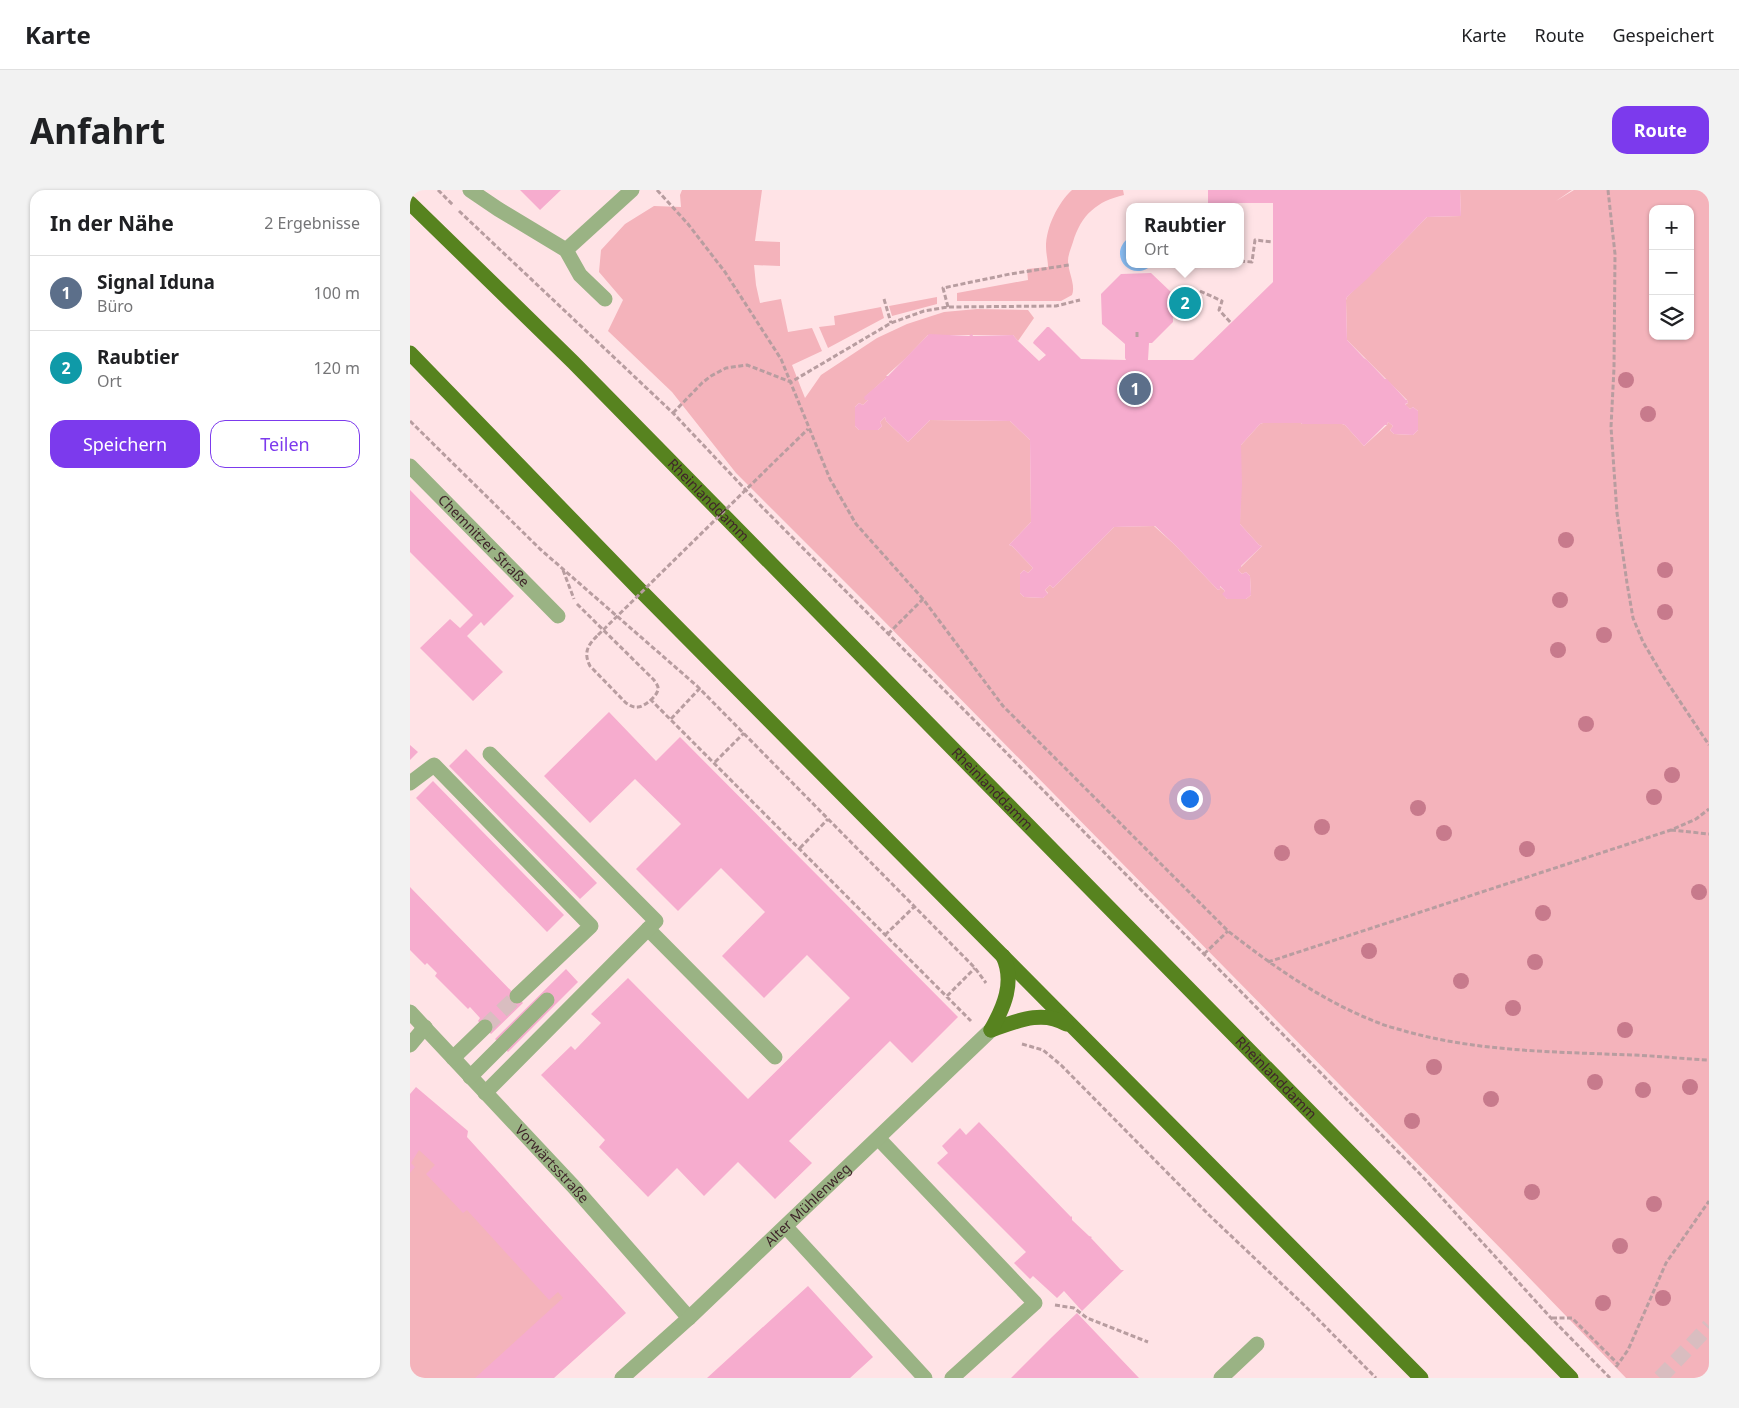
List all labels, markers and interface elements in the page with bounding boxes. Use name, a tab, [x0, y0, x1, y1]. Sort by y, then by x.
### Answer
text: Karte	[25, 18, 91, 51]
text: Karte	[1461, 23, 1507, 47]
text: Route	[1535, 23, 1584, 47]
text: Gespeichert	[1612, 23, 1714, 47]
button: Route	[1612, 106, 1709, 154]
text: Anfahrt	[30, 107, 165, 154]
popup	[1126, 203, 1244, 268]
map controls	[1649, 205, 1694, 340]
button: +	[1649, 205, 1694, 250]
text: In der Nähe	[50, 209, 174, 237]
text: 2 Ergebnisse	[264, 212, 360, 234]
text: Raubtier	[1144, 212, 1226, 238]
text: Ort	[1144, 238, 1169, 260]
button: −	[1649, 250, 1694, 295]
text: Signal Iduna	[97, 269, 215, 295]
text: 1	[61, 282, 71, 304]
text: 100 m	[313, 282, 360, 304]
pin: 2	[1169, 284, 1201, 322]
text: Büro	[97, 295, 133, 317]
button: layers	[1649, 295, 1694, 340]
text: Raubtier	[97, 344, 179, 370]
text: 2	[61, 357, 71, 379]
text: 120 m	[313, 357, 360, 379]
text: Ort	[97, 370, 122, 392]
pin: 1	[1119, 370, 1151, 408]
button: Speichern	[50, 420, 200, 468]
button: Teilen	[210, 420, 360, 468]
street label: Rheinlanddamm	[664, 454, 754, 545]
street label: Chemnitzer Straße	[434, 490, 534, 591]
street label: Rheinlanddamm	[948, 743, 1038, 834]
your location	[1177, 786, 1203, 812]
street label: Rheinlanddamm	[1231, 1032, 1321, 1123]
street label: Vorwärtsstraße	[511, 1120, 594, 1207]
street label: Alter Mühlenweg	[760, 1159, 855, 1250]

